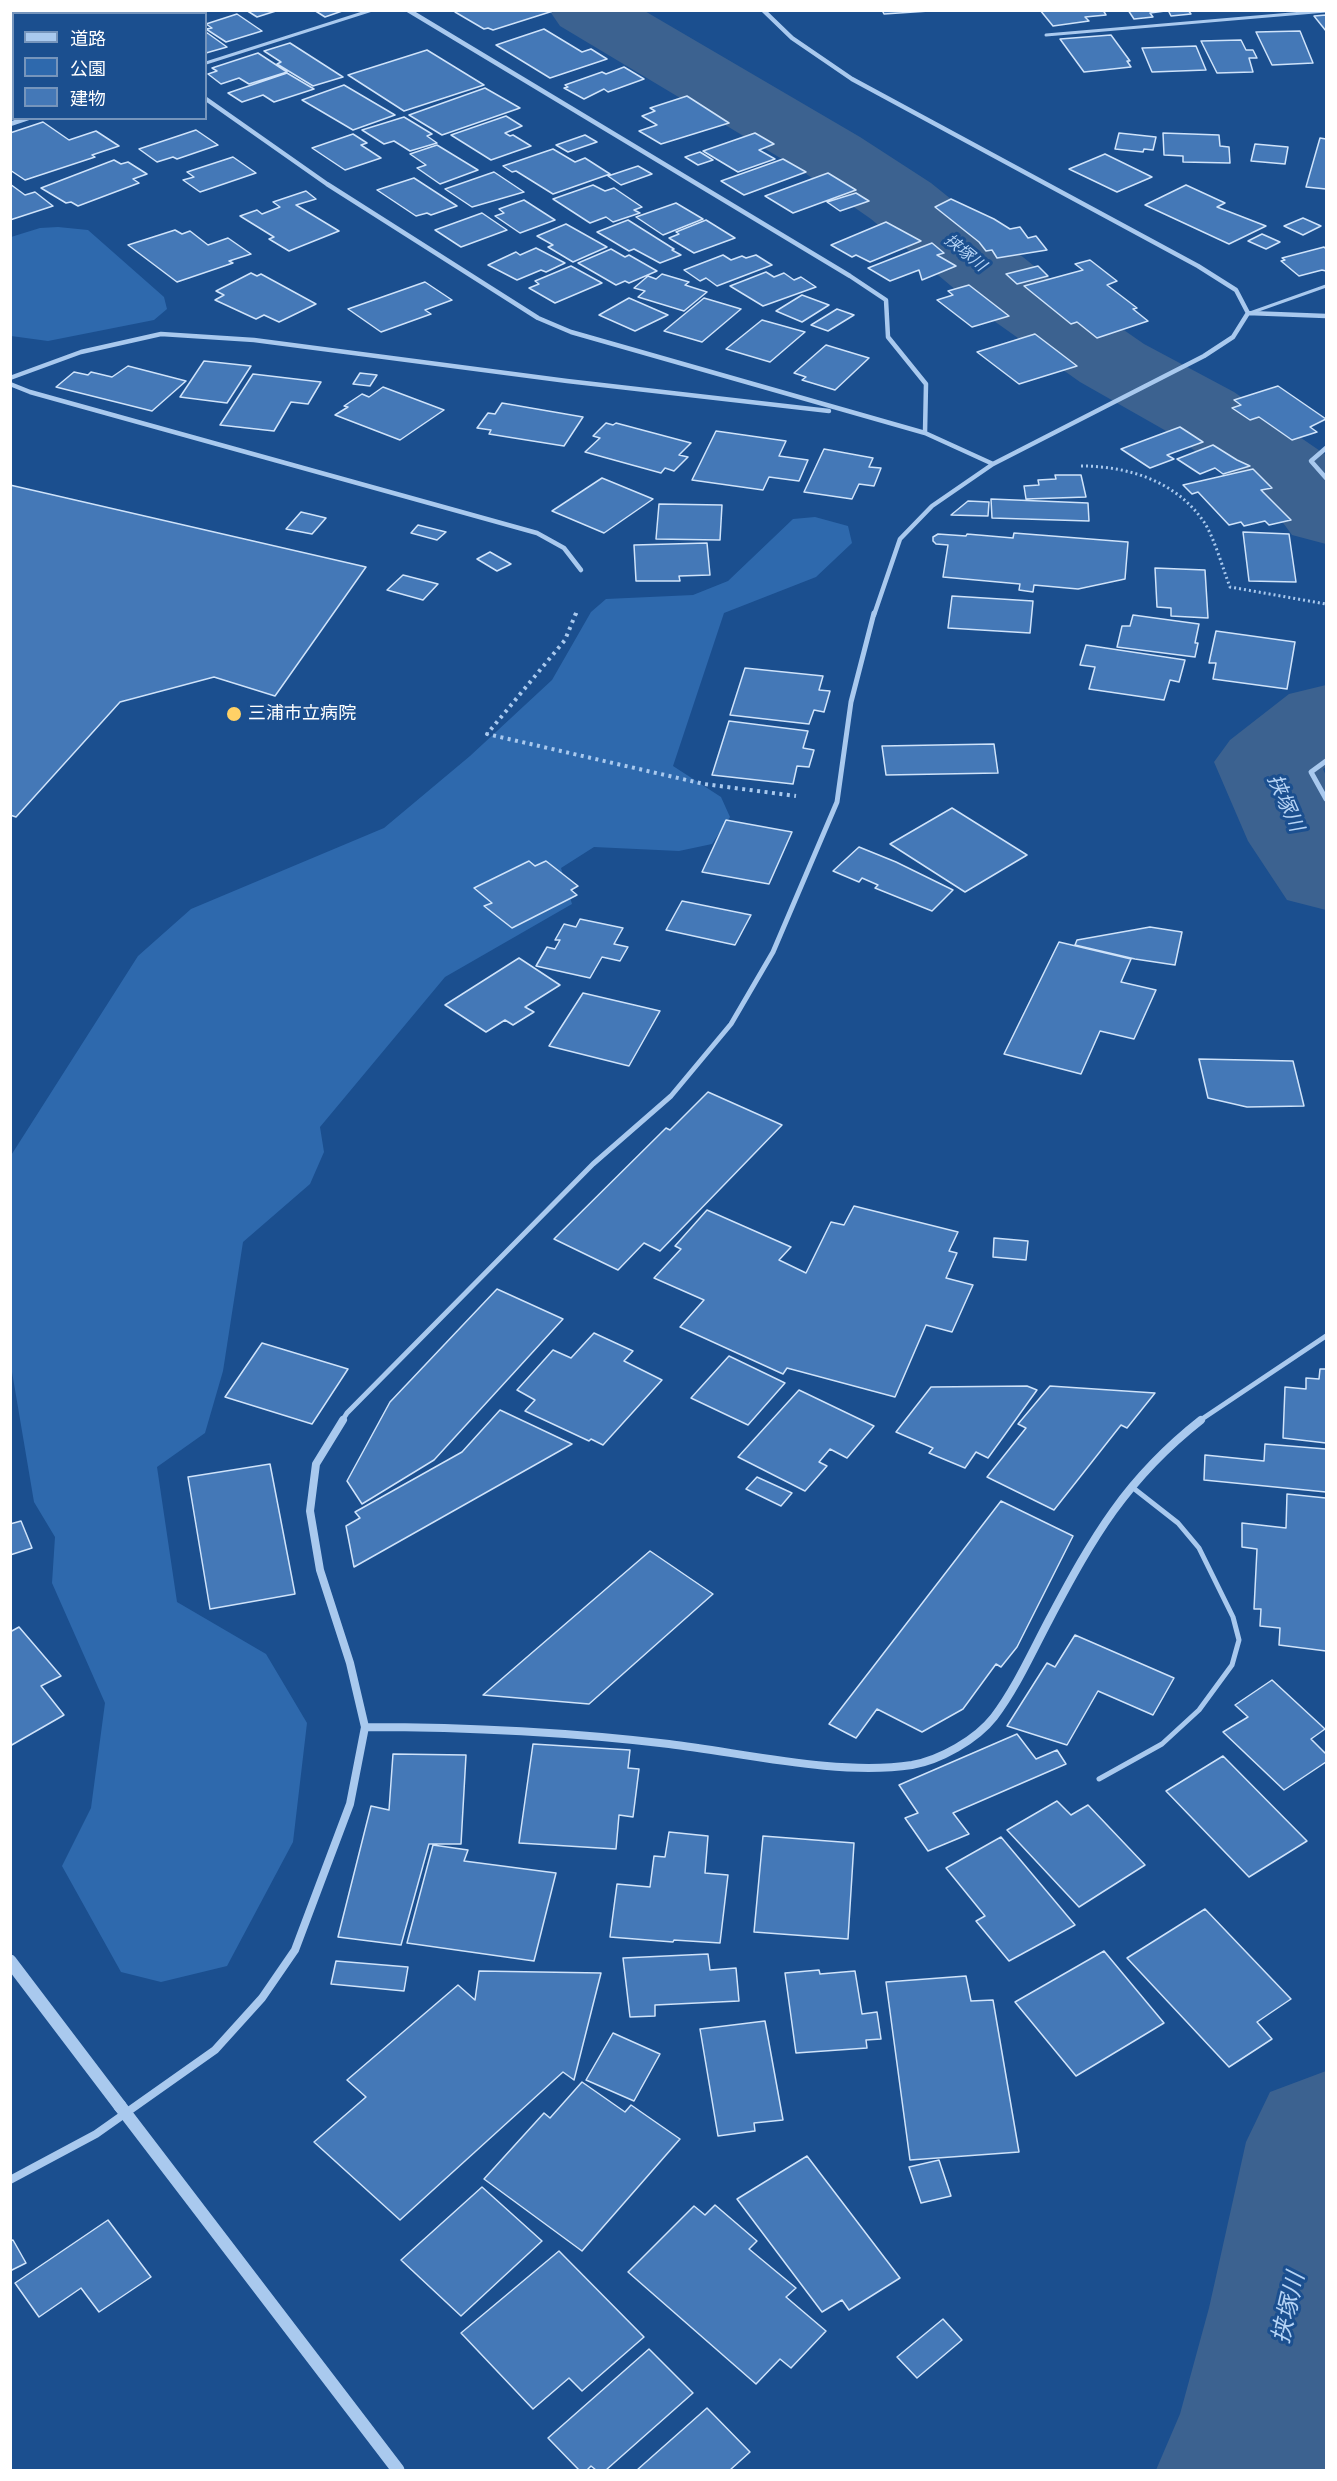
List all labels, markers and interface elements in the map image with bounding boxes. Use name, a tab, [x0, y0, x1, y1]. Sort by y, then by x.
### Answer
legend	[12, 12, 207, 120]
text: 道路	[70, 28, 106, 50]
text: 公園	[70, 58, 106, 80]
text: 建物	[70, 88, 106, 110]
water label: 挟塚川	[940, 230, 990, 276]
place label: 三浦市立病院	[248, 703, 356, 725]
marker: 三浦市立病院	[225, 705, 243, 723]
water label: 挟塚川	[1262, 771, 1308, 835]
water label: 挟塚川	[1267, 2270, 1311, 2346]

